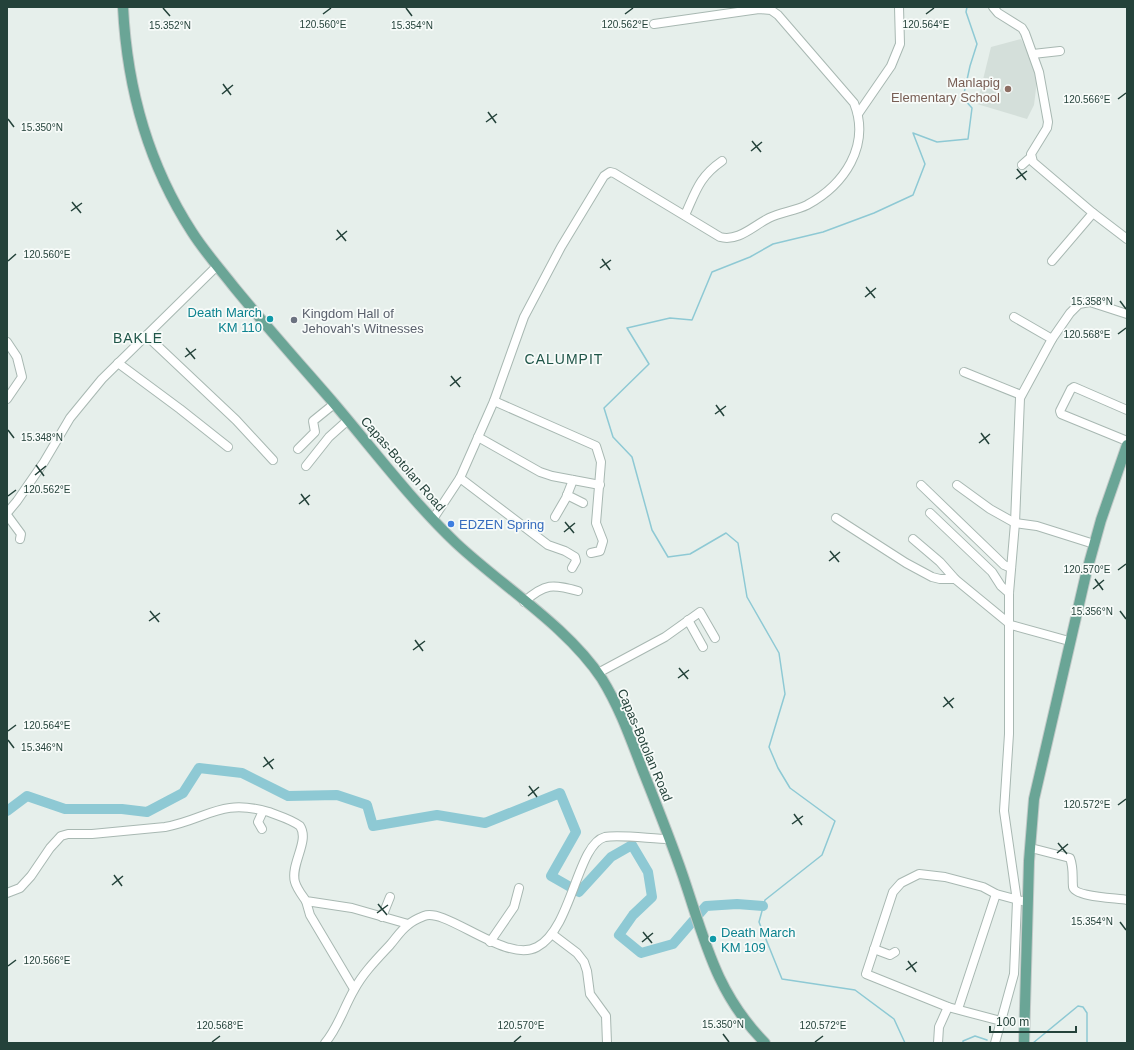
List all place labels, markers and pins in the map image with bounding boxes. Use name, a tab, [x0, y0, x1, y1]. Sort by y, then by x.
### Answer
place label: Manlapig Elementary School	[891, 75, 1000, 105]
marker: Manlapig Elementary School	[1003, 84, 1013, 94]
place label: Death March KM 110	[188, 305, 262, 335]
place label: Kingdom Hall of Jehovah's Witnesses	[302, 306, 424, 336]
marker: Death March KM 110	[265, 314, 275, 324]
marker: Kingdom Hall of Jehovah's Witnesses	[289, 315, 299, 325]
place label: EDZEN Spring	[459, 517, 544, 532]
marker: EDZEN Spring	[446, 519, 456, 529]
place label: Death March KM 109	[721, 925, 795, 955]
marker: Death March KM 109	[708, 934, 718, 944]

